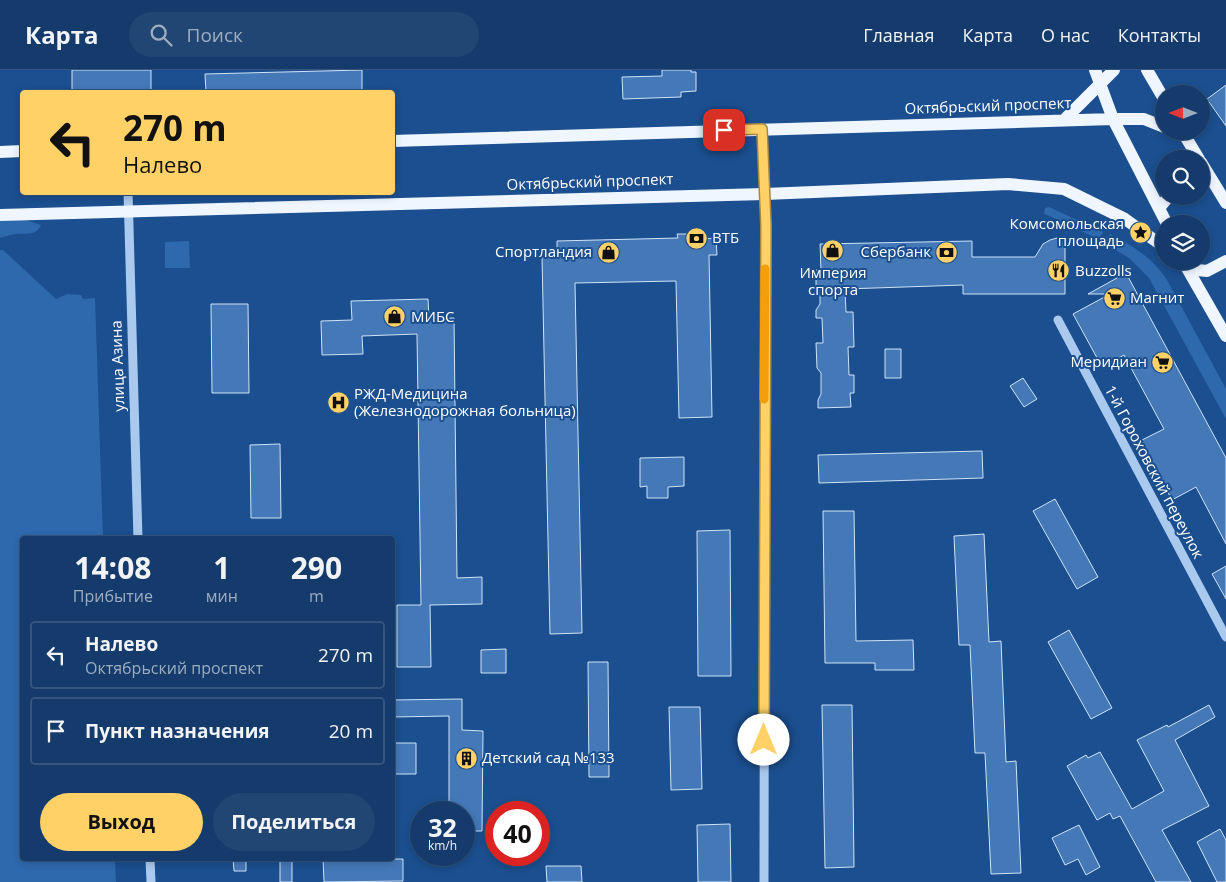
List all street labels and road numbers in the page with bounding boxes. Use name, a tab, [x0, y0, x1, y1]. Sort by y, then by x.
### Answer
street label: Октябрьский проспект	[904, 92, 1072, 118]
street label: Октябрьский проспект	[506, 168, 674, 194]
street label: улица Азина	[105, 320, 129, 412]
street label: 1-й Гороховский переулок	[1101, 381, 1209, 562]

